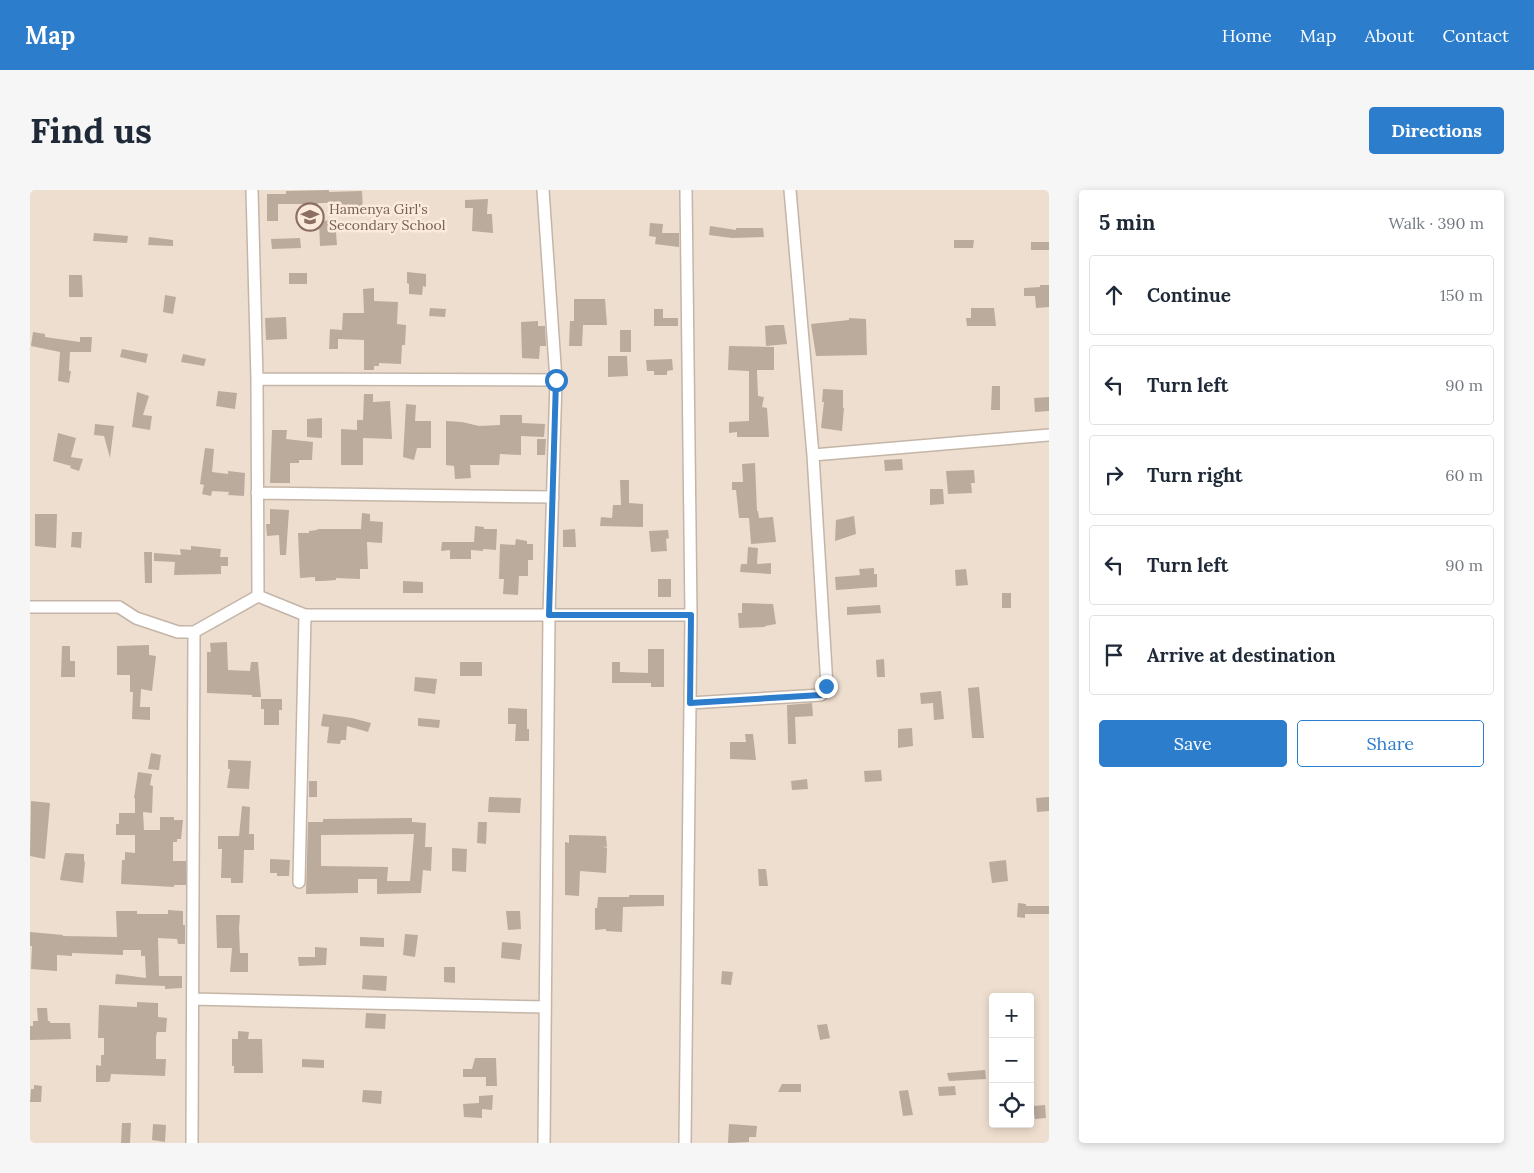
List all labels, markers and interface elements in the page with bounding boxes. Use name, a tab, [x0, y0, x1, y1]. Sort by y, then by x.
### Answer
text: Map	[25, 20, 75, 51]
text: Home	[1222, 24, 1272, 47]
text: Map	[1300, 24, 1336, 47]
text: About	[1364, 24, 1414, 47]
text: Contact	[1442, 24, 1509, 47]
button: Directions	[1369, 107, 1504, 154]
text: Find us	[30, 108, 152, 153]
place label: Hamenya Girl's Secondary School	[329, 200, 446, 234]
school or university icon: Hamenya Girl's Secondary School	[295, 202, 325, 232]
text: 5 min	[1099, 209, 1155, 236]
text: Walk · 390 m	[1388, 213, 1484, 233]
icon: ahead	[1100, 281, 1128, 309]
text: Continue	[1147, 283, 1231, 307]
text: 150 m	[1440, 285, 1483, 305]
route start	[545, 369, 568, 392]
icon: left	[1100, 371, 1128, 399]
text: Turn left	[1147, 373, 1228, 397]
text: 90 m	[1445, 375, 1483, 395]
icon: right	[1100, 461, 1128, 489]
text: Turn right	[1147, 463, 1243, 487]
text: 60 m	[1445, 465, 1483, 485]
icon: left	[1100, 551, 1128, 579]
text: Turn left	[1147, 553, 1228, 577]
text: 90 m	[1445, 555, 1483, 575]
icon: arrive	[1100, 641, 1128, 669]
text: Arrive at destination	[1147, 643, 1336, 667]
route end	[815, 675, 838, 698]
button: Save	[1099, 720, 1287, 767]
button: Share	[1297, 720, 1484, 767]
map controls	[989, 993, 1034, 1128]
button: +	[989, 993, 1034, 1038]
button: −	[989, 1038, 1034, 1083]
button: locate	[989, 1083, 1034, 1128]

